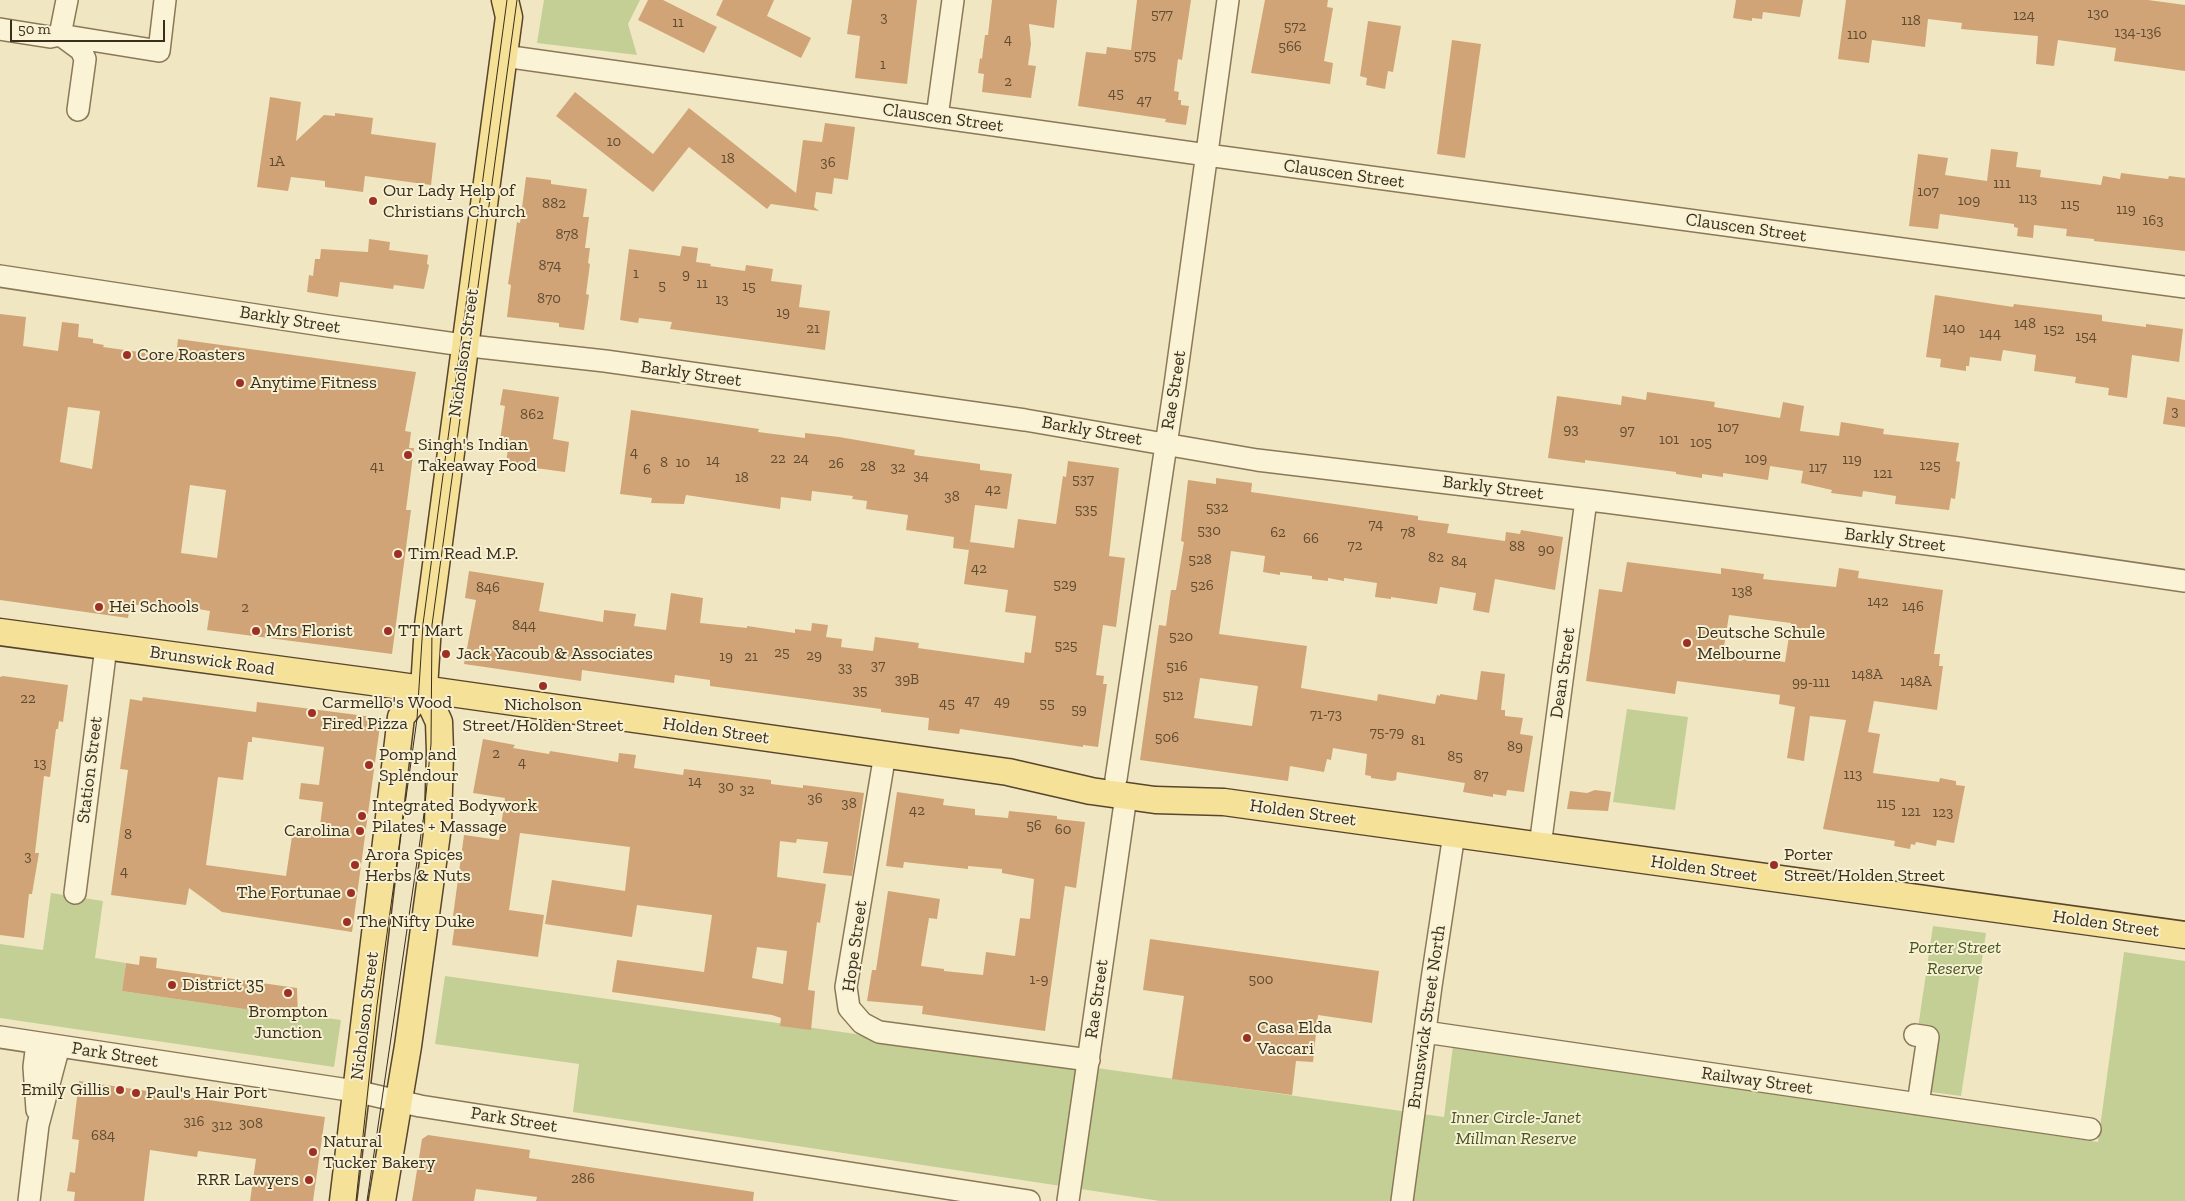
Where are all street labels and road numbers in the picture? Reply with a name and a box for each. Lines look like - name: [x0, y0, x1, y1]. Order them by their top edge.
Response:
- street label: Clauscen Street: [881, 99, 1005, 137]
- street label: Clauscen Street: [1282, 155, 1406, 193]
- street label: Clauscen Street: [1684, 209, 1808, 247]
- street label: Nicholson Street: [444, 287, 484, 419]
- street label: Barkly Street: [238, 301, 342, 339]
- street label: Rae Street: [1157, 349, 1191, 431]
- street label: Barkly Street: [639, 356, 743, 392]
- street label: Barkly Street: [1040, 412, 1144, 450]
- street label: Barkly Street: [1441, 471, 1545, 505]
- street label: Barkly Street: [1843, 523, 1947, 557]
- street label: Dean Street: [1546, 626, 1580, 720]
- street label: Brunswick Road: [148, 642, 276, 680]
- street label: Holden Street: [661, 713, 771, 749]
- street label: Station Street: [73, 715, 107, 825]
- street label: Holden Street: [1248, 795, 1358, 831]
- street label: Holden Street: [1649, 851, 1759, 887]
- street label: Hope Street: [838, 899, 872, 993]
- street label: Holden Street: [2051, 906, 2161, 942]
- street label: Brunswick Street North: [1403, 924, 1451, 1110]
- street label: Nicholson Street: [346, 950, 384, 1082]
- street label: Rae Street: [1081, 958, 1113, 1040]
- street label: Park Street: [70, 1038, 160, 1072]
- street label: Railway Street: [1700, 1062, 1814, 1100]
- street label: Park Street: [469, 1103, 559, 1137]

